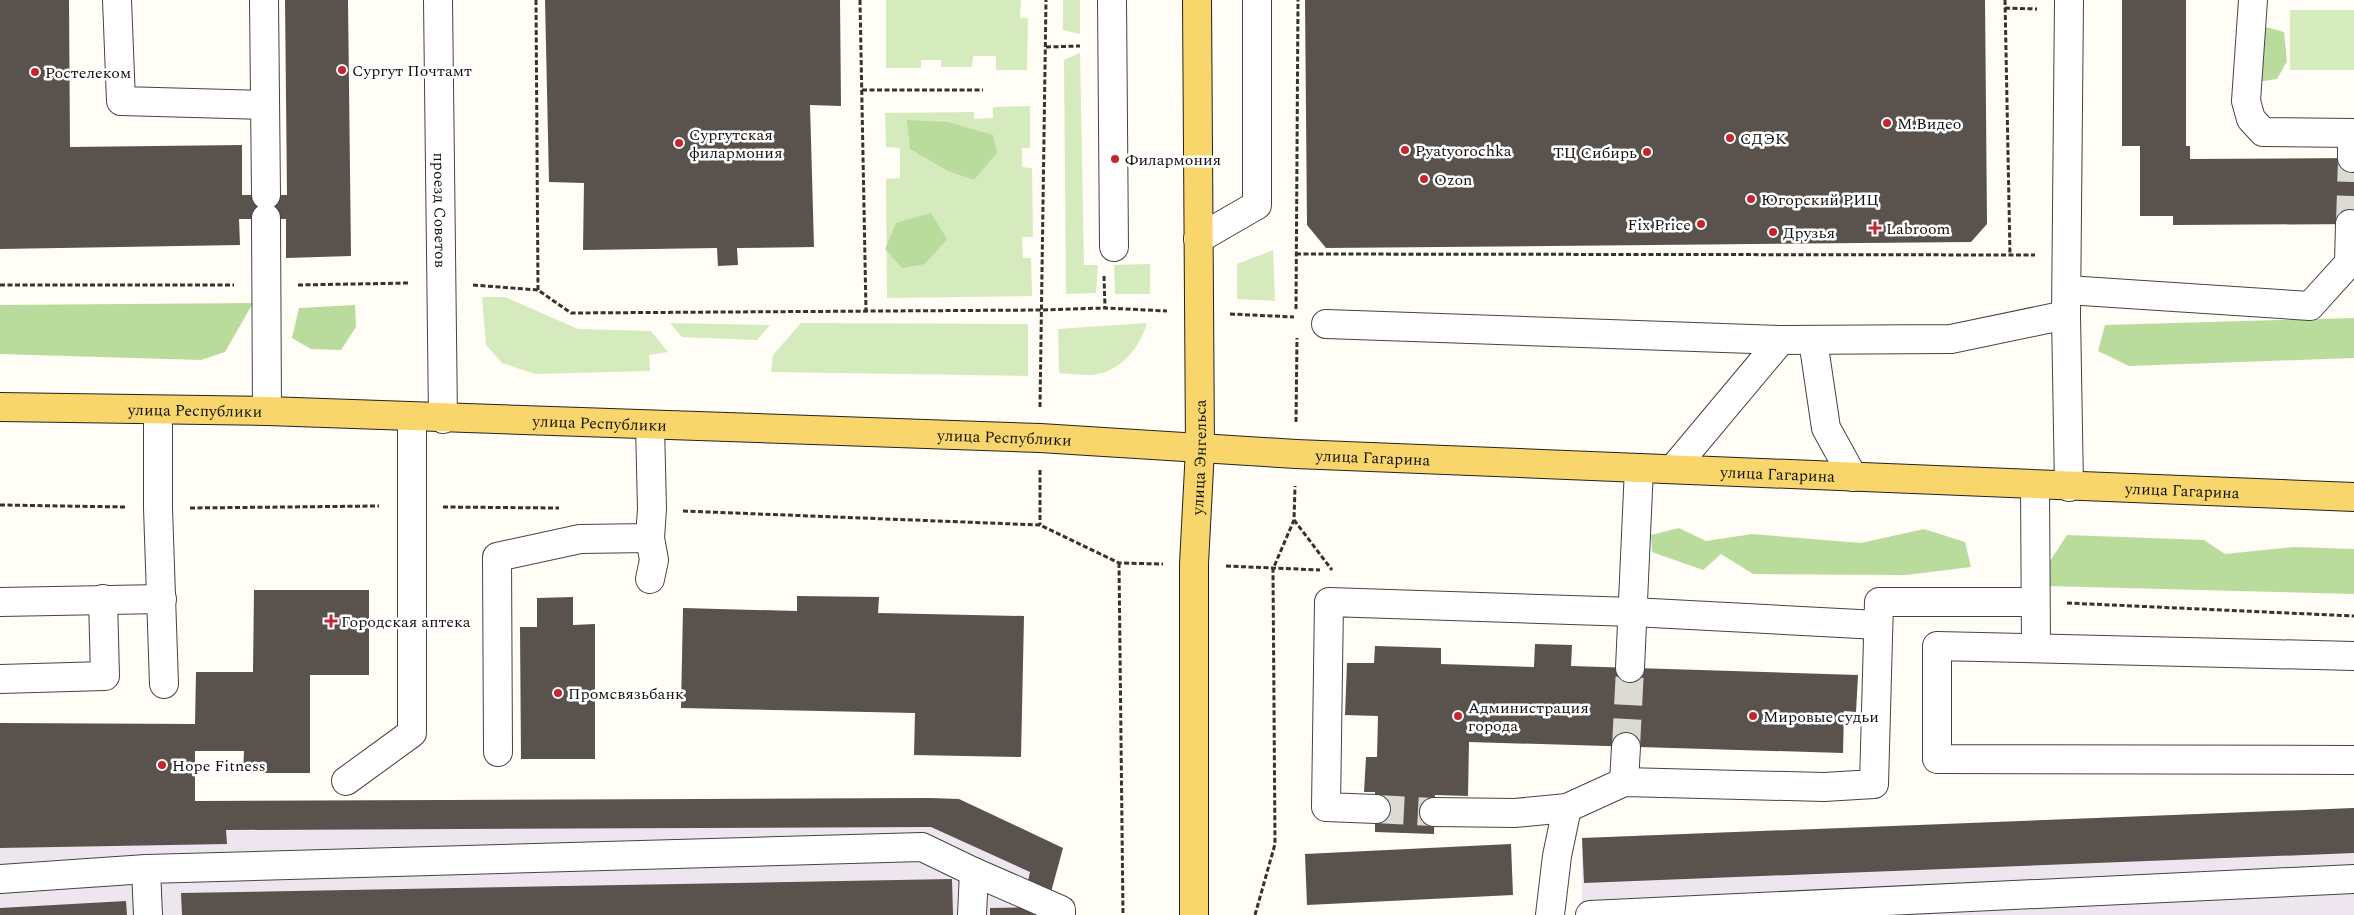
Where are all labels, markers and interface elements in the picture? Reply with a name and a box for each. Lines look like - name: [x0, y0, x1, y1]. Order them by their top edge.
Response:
- place label: Сургут Почтамт: [352, 59, 472, 83]
- place label: Ростелеком: [45, 61, 131, 85]
- marker: Сургут Почтамт: [336, 64, 348, 76]
- marker: Ростелеком: [29, 66, 41, 78]
- place label: М.Видео: [1897, 112, 1962, 136]
- marker: М.Видео: [1881, 117, 1893, 129]
- place label: Сургутская филармония: [689, 123, 783, 165]
- place label: СДЭК: [1740, 127, 1787, 151]
- marker: СДЭК: [1724, 132, 1736, 144]
- marker: Сургутская филармония: [673, 137, 685, 149]
- place label: Pyatyorochka: [1415, 139, 1512, 163]
- place label: ТЦ Сибирь: [1553, 141, 1637, 165]
- marker: Pyatyorochka: [1399, 144, 1411, 156]
- marker: ТЦ Сибирь: [1641, 146, 1653, 158]
- place label: Филармония: [1125, 148, 1221, 172]
- street label: проезд Советов: [427, 152, 452, 268]
- marker: Филармония: [1109, 153, 1121, 165]
- place label: Ozon: [1434, 168, 1472, 192]
- marker: Ozon: [1418, 173, 1430, 185]
- place label: Югорский РИЦ: [1761, 188, 1879, 212]
- marker: Югорский РИЦ: [1745, 193, 1757, 205]
- place label: Fix Price: [1628, 213, 1691, 237]
- place label: Labroom: [1886, 217, 1951, 241]
- marker: Fix Price: [1695, 218, 1707, 230]
- place label: Друзья: [1783, 221, 1835, 245]
- marker: Labroom: [1868, 221, 1882, 235]
- marker: Друзья: [1767, 226, 1779, 238]
- street label: улица Республики: [127, 398, 262, 424]
- street label: улица Энгельса: [1186, 399, 1213, 517]
- street label: улица Республики: [531, 409, 667, 438]
- street label: улица Республики: [936, 423, 1072, 453]
- street label: улица Гагарина: [1314, 444, 1431, 472]
- street label: улица Гагарина: [1719, 460, 1836, 489]
- street label: улица Гагарина: [2123, 477, 2240, 505]
- place label: Городская аптека: [341, 610, 471, 634]
- marker: Городская аптека: [325, 615, 337, 627]
- place label: Промсвязьбанк: [568, 682, 684, 706]
- marker: Промсвязьбанк: [552, 687, 564, 699]
- place label: Администрация города: [1468, 696, 1589, 738]
- place label: Мировые судьи: [1763, 705, 1879, 729]
- marker: Администрация города: [1452, 710, 1464, 722]
- marker: Мировые судьи: [1747, 710, 1759, 722]
- place label: Hope Fitness: [172, 754, 266, 778]
- marker: Hope Fitness: [156, 759, 168, 771]

